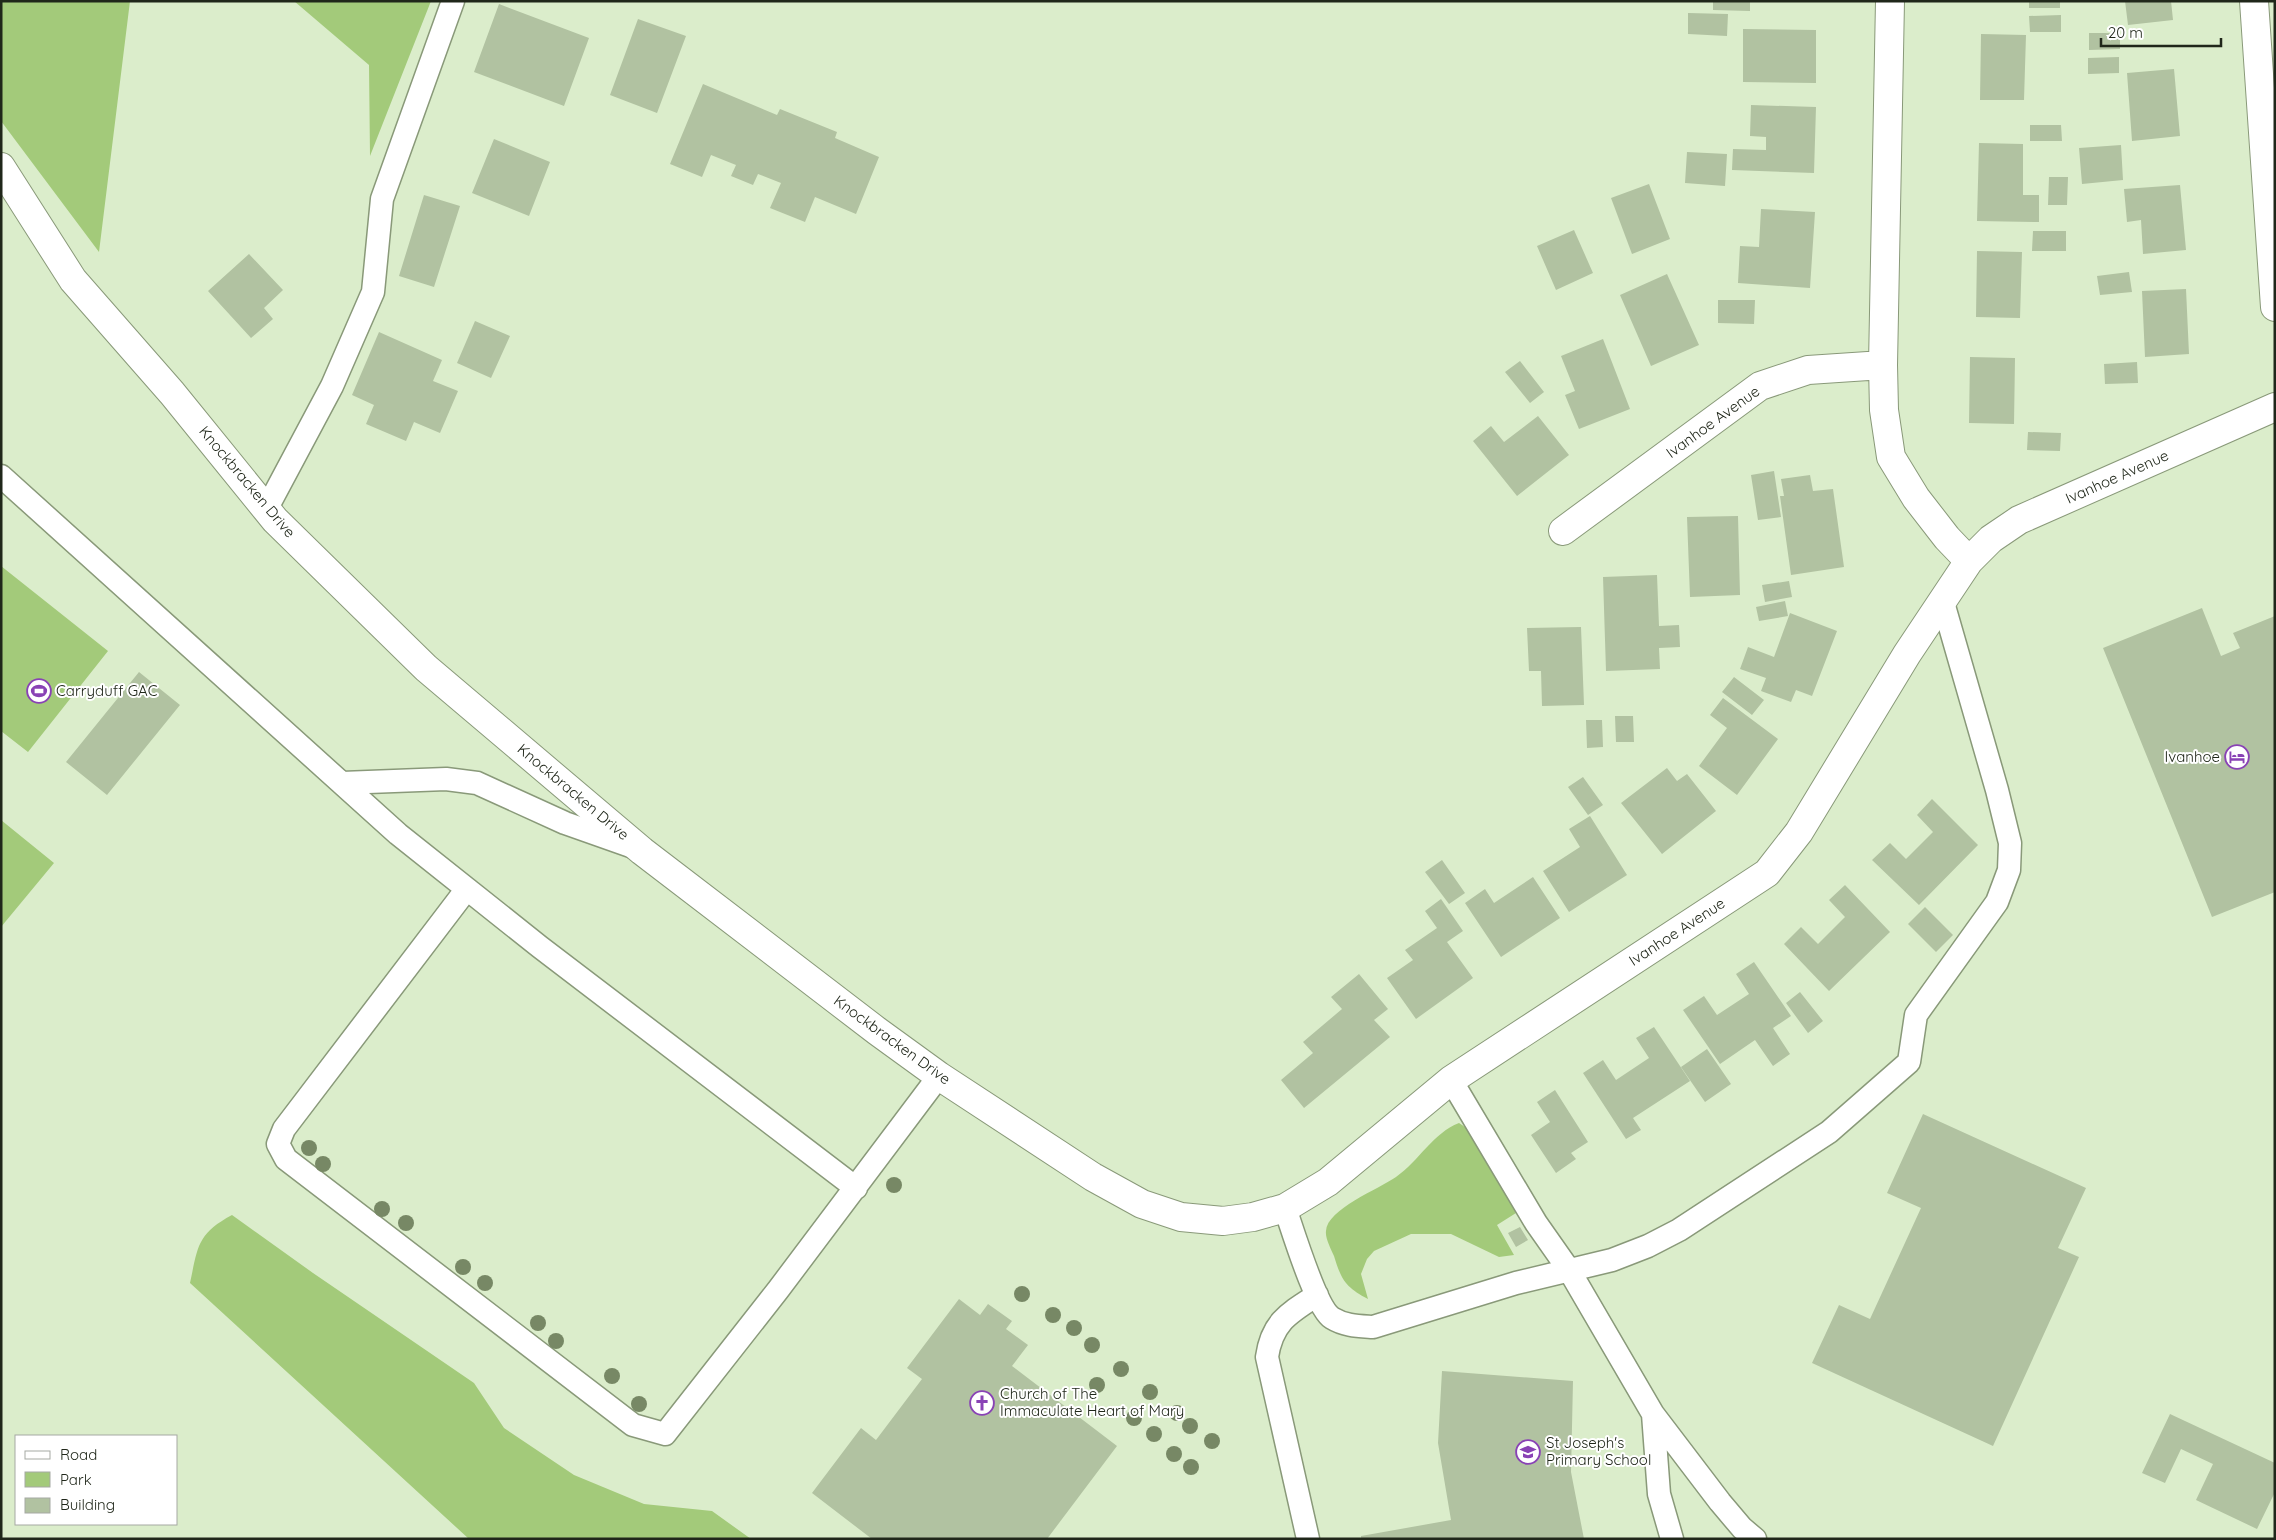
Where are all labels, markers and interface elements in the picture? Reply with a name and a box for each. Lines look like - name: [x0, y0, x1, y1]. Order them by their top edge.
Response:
- scale bar: [2101, 15, 2221, 47]
- text: 20 m: [2108, 23, 2143, 42]
- street label: Ivanhoe Avenue: [1662, 381, 1763, 462]
- street label: Knockbracken Drive: [195, 422, 300, 541]
- street label: Ivanhoe Avenue: [2062, 445, 2171, 508]
- sports icon: Carryduff GAC: [26, 678, 52, 704]
- place label: Carryduff GAC: [56, 681, 158, 700]
- street label: Knockbracken Drive: [514, 739, 633, 844]
- hotel icon: Ivanhoe: [2224, 744, 2250, 770]
- place label: Ivanhoe: [2165, 747, 2220, 766]
- street label: Ivanhoe Avenue: [1625, 893, 1728, 970]
- street label: Knockbracken Drive: [830, 991, 955, 1088]
- place label: Church of The Immaculate Heart of Mary: [1000, 1384, 1184, 1420]
- church icon: Church of The Immaculate Heart of Mary: [969, 1390, 995, 1416]
- place label: St Joseph's Primary School: [1546, 1433, 1651, 1469]
- legend: [15, 1435, 178, 1525]
- school or university icon: St Joseph's Primary School: [1515, 1439, 1541, 1465]
- text: Road: [60, 1445, 97, 1464]
- text: Park: [60, 1470, 92, 1489]
- text: Building: [60, 1495, 115, 1514]

